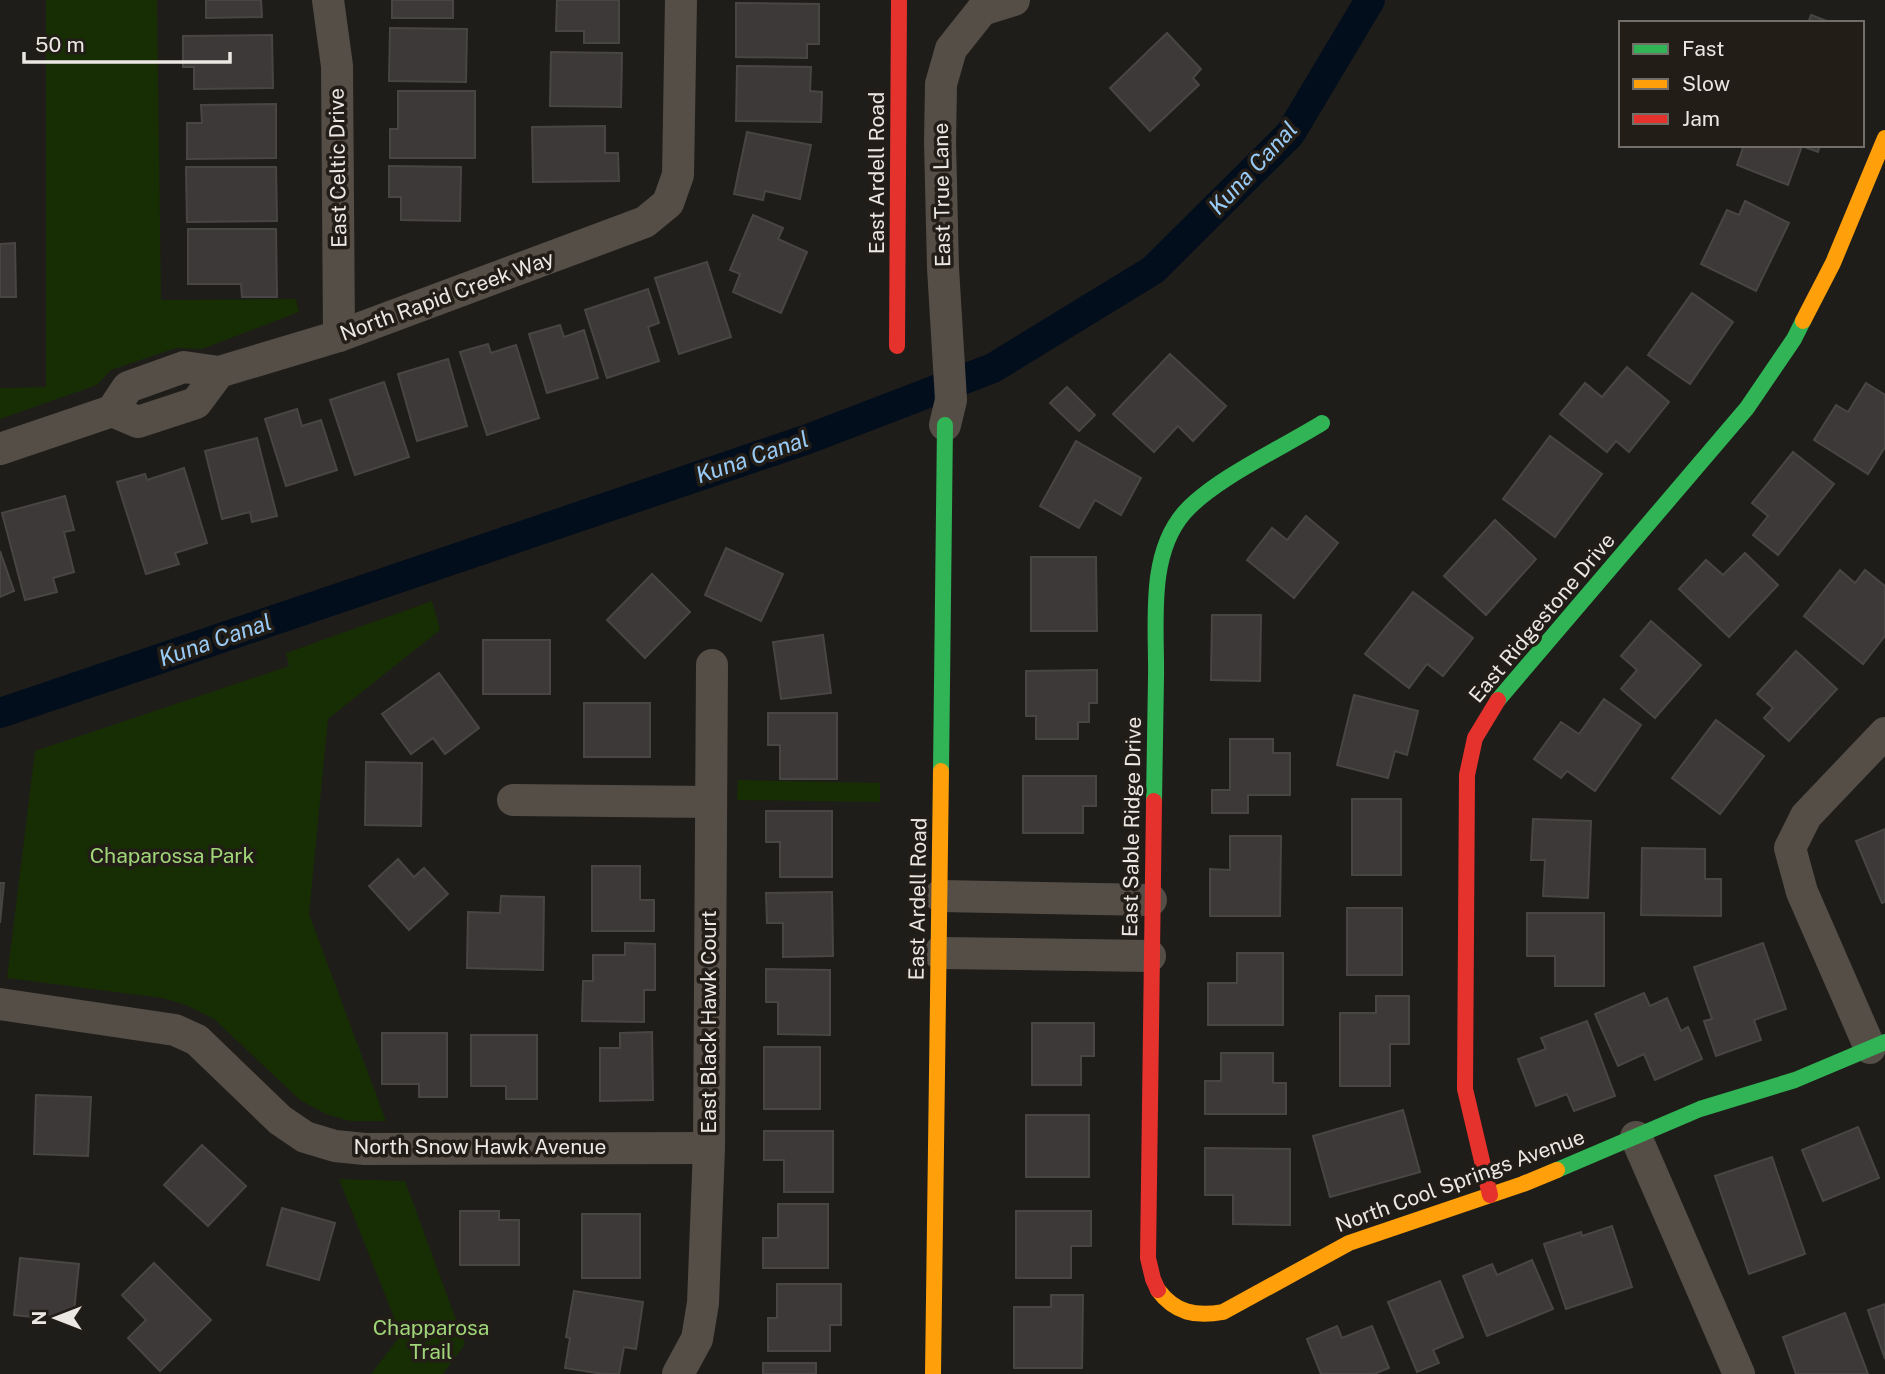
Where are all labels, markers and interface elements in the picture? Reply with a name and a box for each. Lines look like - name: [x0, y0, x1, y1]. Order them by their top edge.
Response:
- scale bar: [24, 21, 231, 65]
- legend: [1619, 21, 1864, 147]
- text: 50 m: [35, 32, 85, 57]
- text: Fast: [1682, 36, 1724, 61]
- text: Slow: [1682, 71, 1730, 96]
- street label: East Celtic Drive: [324, 88, 351, 248]
- street label: East Ardell Road: [864, 92, 889, 254]
- text: Jam: [1682, 106, 1720, 131]
- water label: Kuna Canal: [1203, 116, 1303, 220]
- street label: East True Lane: [928, 123, 955, 267]
- street label: North Rapid Creek Way: [336, 245, 557, 346]
- water label: Kuna Canal: [692, 425, 812, 488]
- street label: East Ridgestone Drive: [1463, 528, 1620, 708]
- water label: Kuna Canal: [155, 608, 275, 671]
- street label: East Sable Ridge Drive: [1117, 717, 1146, 937]
- street label: East Ardell Road: [904, 817, 931, 981]
- park label: Chaparossa Park: [90, 843, 255, 868]
- street label: East Black Hawk Court: [696, 910, 721, 1134]
- street label: North Cool Springs Avenue: [1332, 1124, 1588, 1237]
- street label: North Snow Hawk Avenue: [354, 1134, 606, 1159]
- north arrow: [21, 1283, 91, 1353]
- text: N: [28, 1311, 50, 1325]
- park label: Chapparosa Trail: [373, 1315, 489, 1364]

